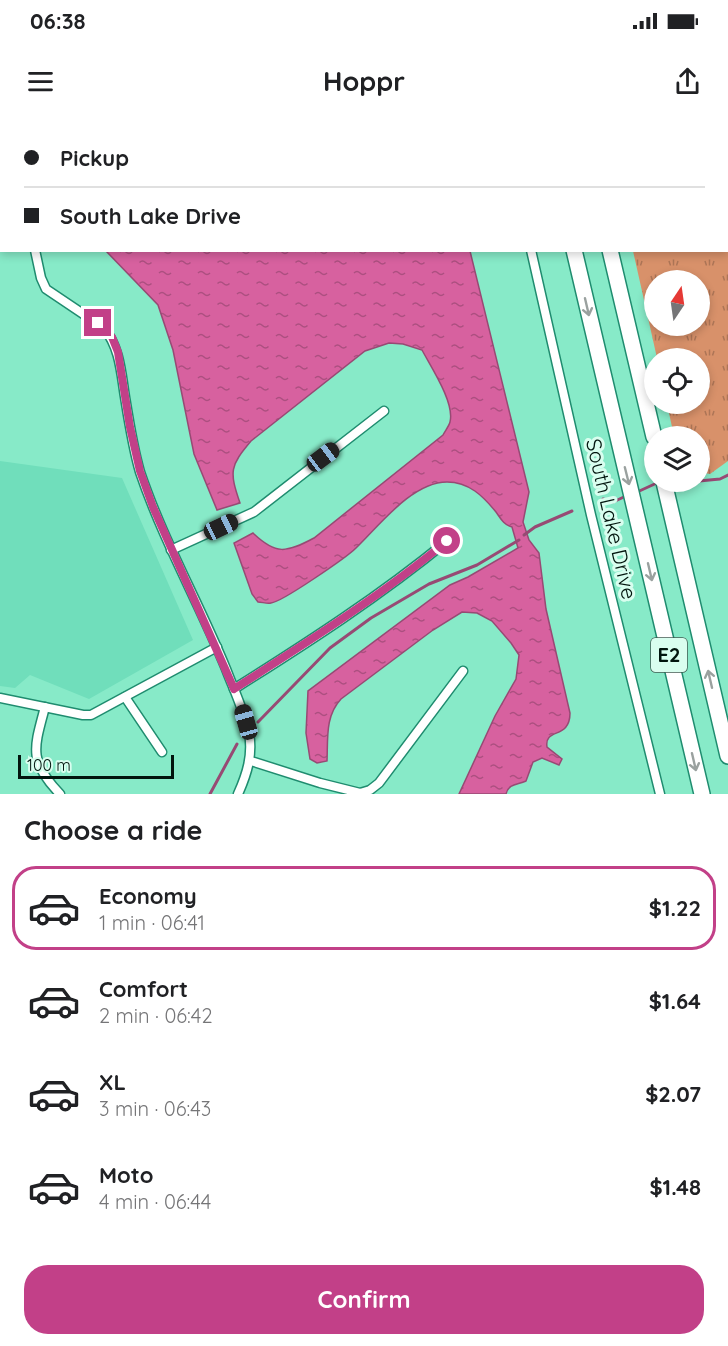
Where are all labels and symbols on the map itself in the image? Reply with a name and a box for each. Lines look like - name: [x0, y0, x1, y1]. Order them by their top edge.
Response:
- north arrow: [644, 270, 710, 336]
- one-way arrow: [582, 298, 594, 317]
- route end: [84, 309, 111, 336]
- street label: South Lake Drive: [581, 436, 643, 602]
- car: [303, 439, 343, 475]
- one-way arrow: [622, 466, 634, 485]
- car: [201, 511, 241, 543]
- route start: [433, 527, 460, 554]
- one-way arrow: [644, 563, 656, 582]
- road number: E2: [651, 638, 687, 672]
- one-way arrow: [703, 669, 715, 688]
- car: [232, 702, 260, 742]
- scale bar: [18, 752, 174, 780]
- one-way arrow: [689, 753, 701, 772]

